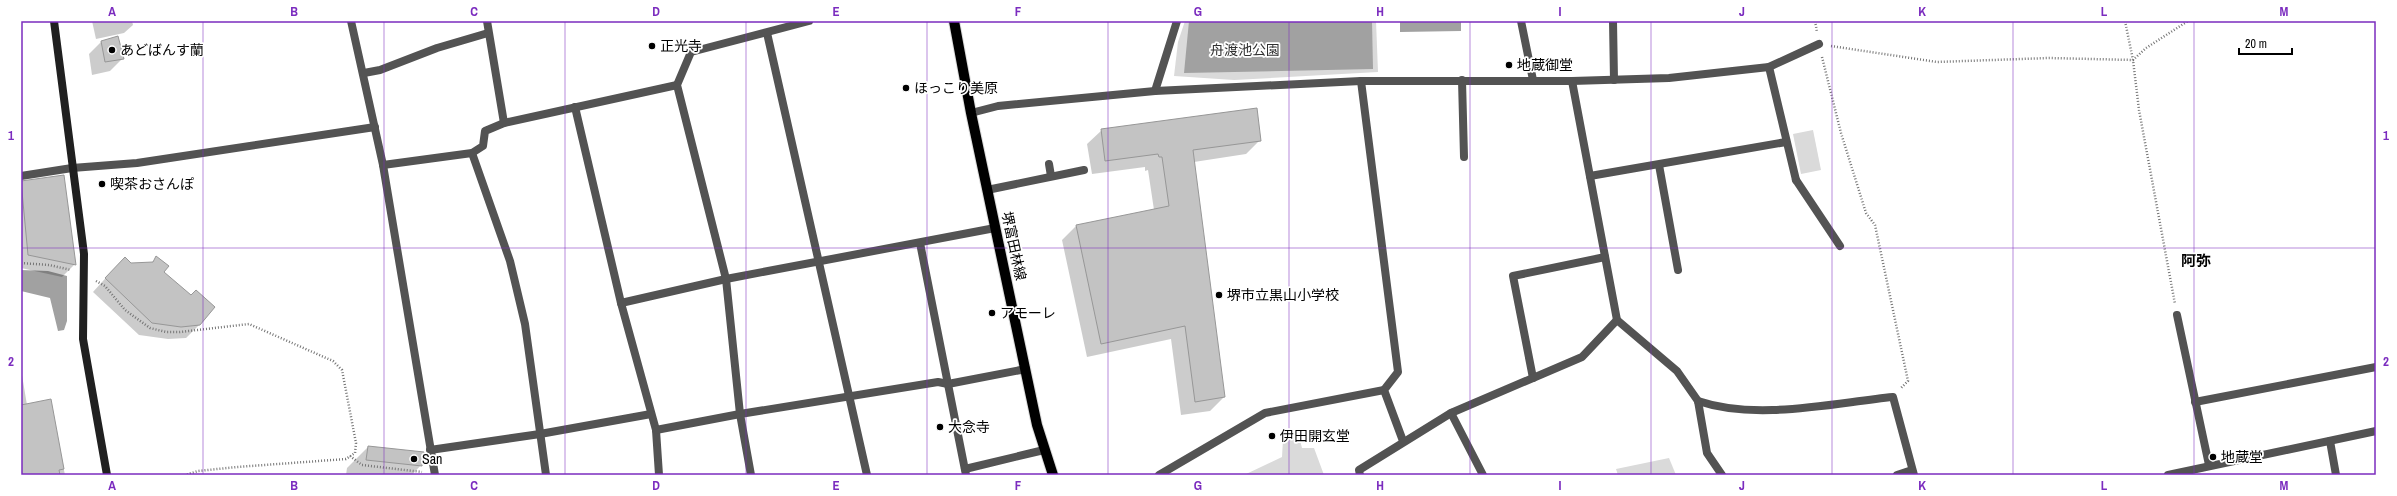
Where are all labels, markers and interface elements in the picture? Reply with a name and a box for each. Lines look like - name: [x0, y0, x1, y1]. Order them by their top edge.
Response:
- text: A: [108, 3, 116, 20]
- text: B: [290, 3, 298, 20]
- text: C: [470, 3, 478, 20]
- text: D: [652, 3, 660, 20]
- text: E: [832, 3, 840, 20]
- text: F: [1015, 3, 1022, 20]
- text: G: [1194, 3, 1202, 20]
- text: H: [1376, 3, 1384, 20]
- text: I: [1559, 3, 1562, 20]
- text: J: [1739, 3, 1745, 20]
- text: K: [1918, 3, 1926, 20]
- text: L: [2101, 3, 2108, 20]
- text: M: [2280, 3, 2289, 20]
- scale bar: [2239, 30, 2292, 56]
- text: 20 m: [2245, 36, 2267, 52]
- place label: 正光寺: [660, 37, 702, 55]
- place label: あどばんす蘭: [120, 41, 204, 59]
- marker: 正光寺: [647, 41, 657, 51]
- park label: 舟渡池公園: [1210, 41, 1280, 59]
- marker: あどばんす蘭: [107, 45, 117, 55]
- place label: 地蔵御堂: [1517, 56, 1573, 74]
- marker: 地蔵御堂: [1504, 60, 1514, 70]
- place label: ほっこり美原: [914, 79, 998, 97]
- marker: ほっこり美原: [901, 83, 911, 93]
- text: 1: [8, 127, 14, 144]
- text: 1: [2383, 127, 2389, 144]
- place label: 喫茶おさんぽ: [110, 175, 194, 193]
- marker: 喫茶おさんぽ: [97, 179, 107, 189]
- street label: 堺富田林線: [998, 210, 1030, 282]
- district label: 阿弥: [2181, 250, 2211, 271]
- place label: 堺市立黒山小学校: [1227, 286, 1339, 304]
- marker: 堺市立黒山小学校: [1214, 290, 1224, 300]
- place label: アモーレ: [1000, 304, 1056, 322]
- marker: アモーレ: [987, 308, 997, 318]
- text: 2: [8, 353, 14, 370]
- text: 2: [2383, 353, 2389, 370]
- place label: 大念寺: [948, 418, 990, 436]
- marker: 大念寺: [935, 422, 945, 432]
- place label: 伊田開玄堂: [1280, 427, 1350, 445]
- marker: 伊田開玄堂: [1267, 431, 1277, 441]
- place label: 地蔵堂: [2221, 448, 2263, 466]
- place label: San: [422, 450, 442, 468]
- marker: 地蔵堂: [2208, 452, 2218, 462]
- marker: San: [409, 454, 419, 464]
- text: A: [108, 477, 116, 494]
- text: B: [290, 477, 298, 494]
- text: C: [470, 477, 478, 494]
- text: D: [652, 477, 660, 494]
- text: E: [832, 477, 840, 494]
- text: F: [1015, 477, 1022, 494]
- text: G: [1194, 477, 1202, 494]
- text: H: [1376, 477, 1384, 494]
- text: I: [1559, 477, 1562, 494]
- text: J: [1739, 477, 1745, 494]
- text: K: [1918, 477, 1926, 494]
- text: L: [2101, 477, 2108, 494]
- text: M: [2280, 477, 2289, 494]

